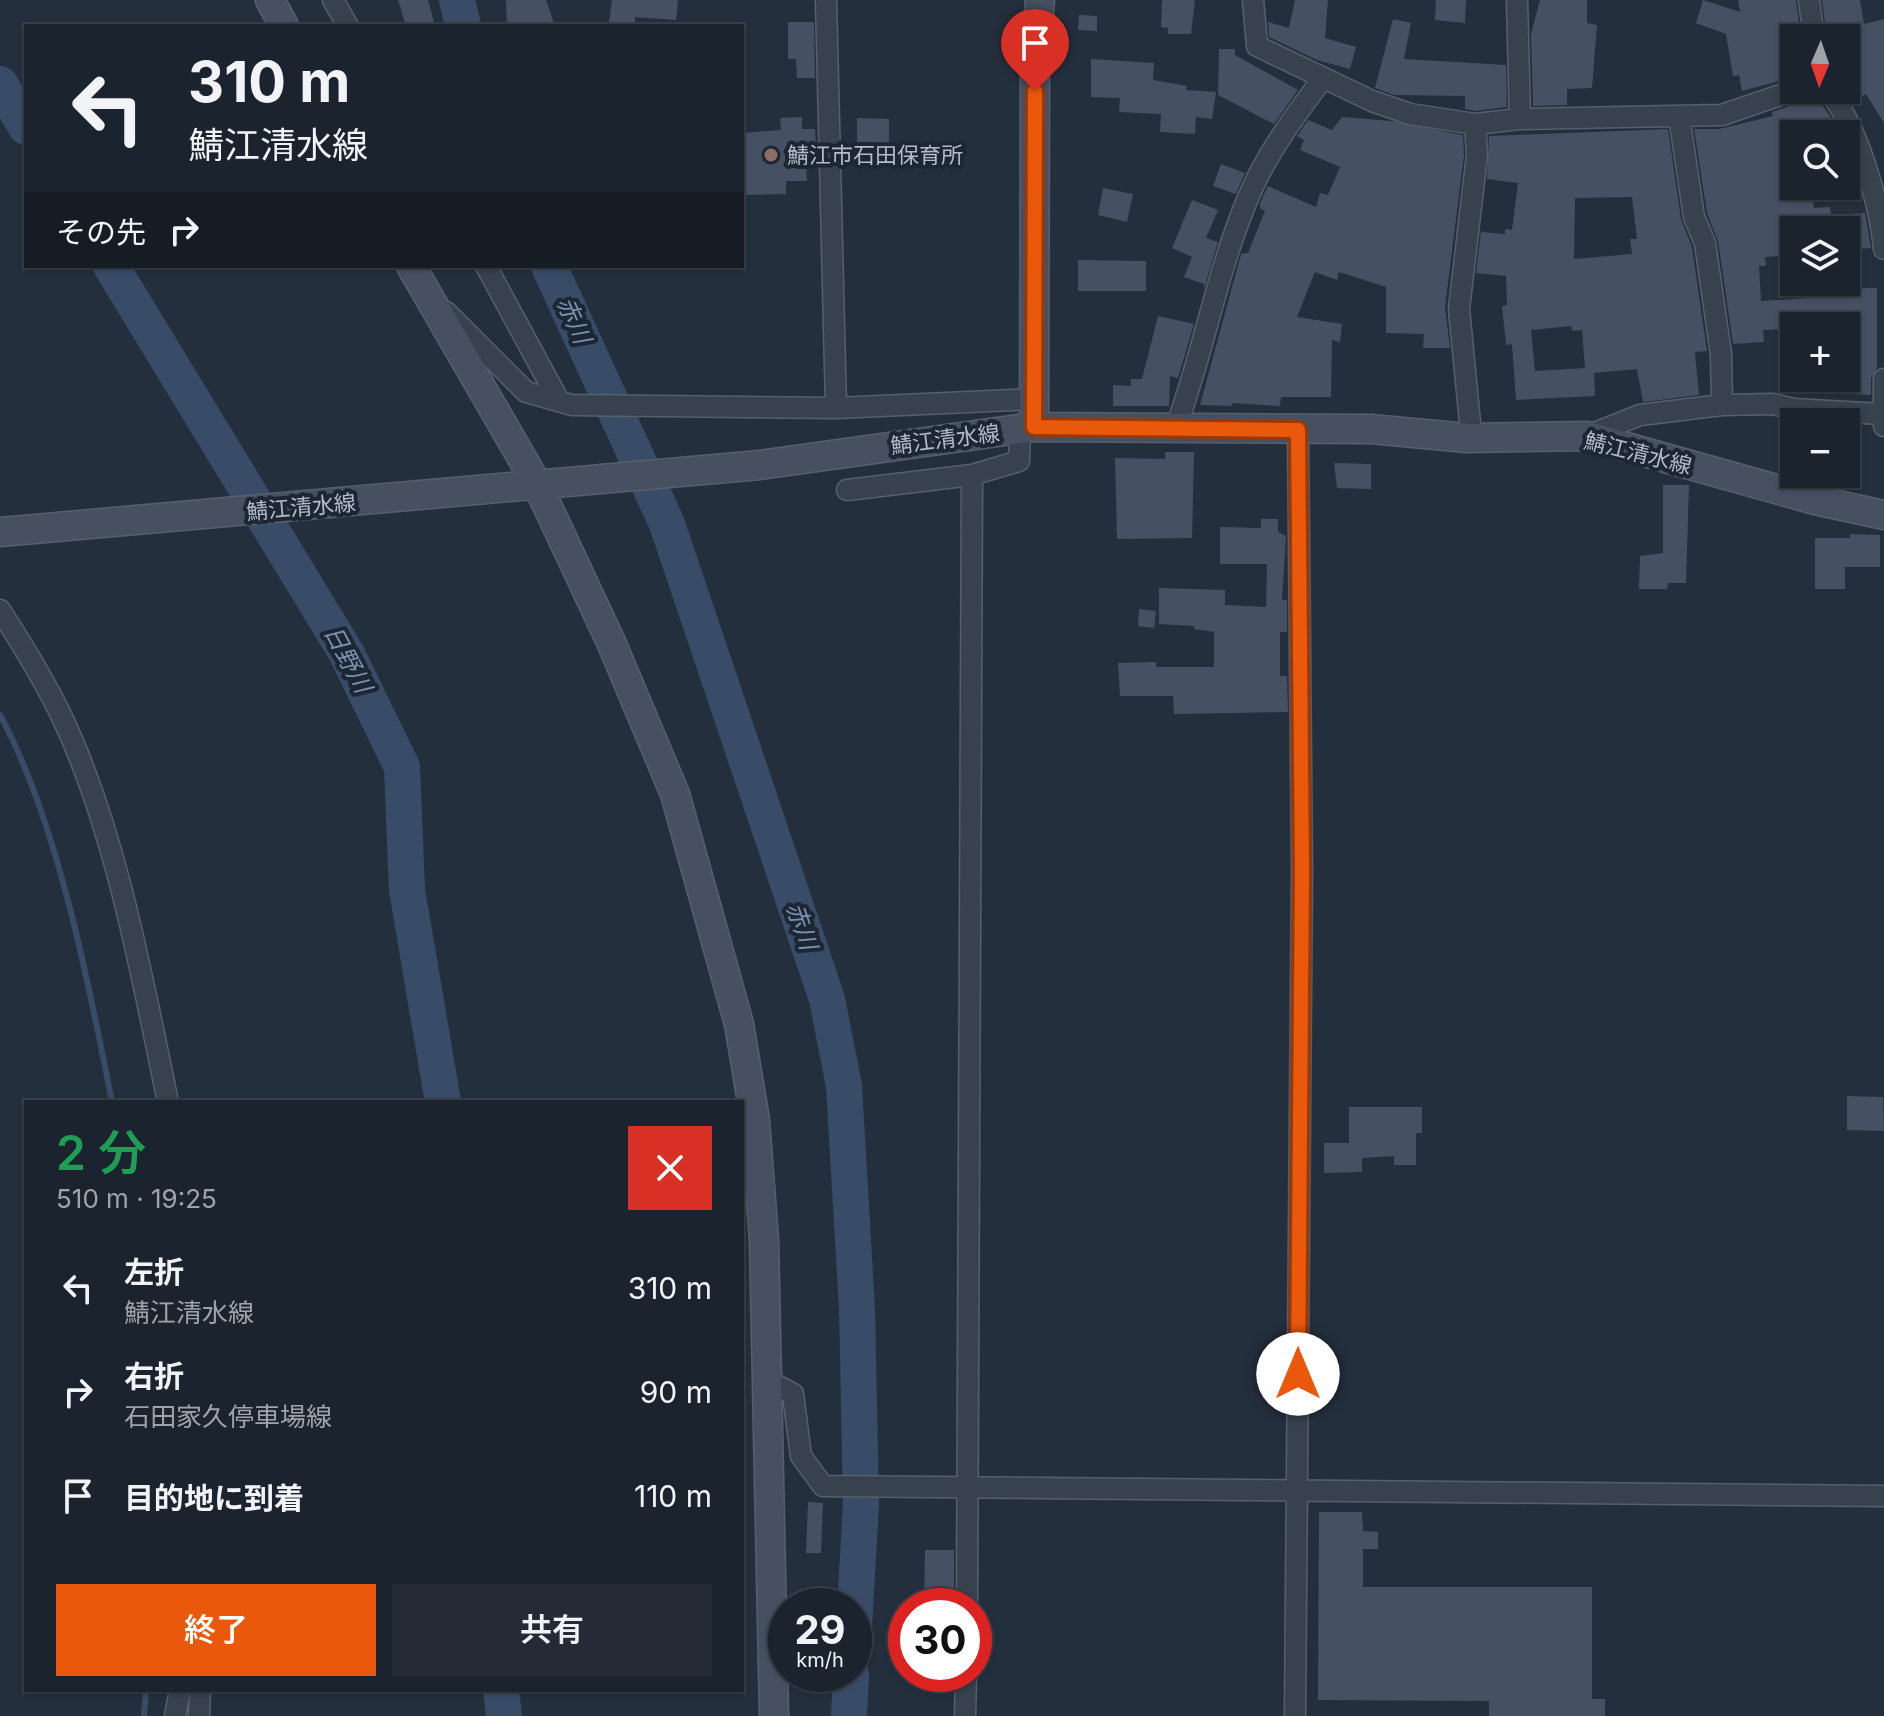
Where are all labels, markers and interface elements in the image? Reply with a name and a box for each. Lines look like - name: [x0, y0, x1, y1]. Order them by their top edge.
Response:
- pin: [1001, 9, 1069, 91]
- icon: arrive: [1013, 21, 1057, 65]
- north arrow: [1780, 24, 1860, 104]
- map controls: [1780, 24, 1860, 488]
- text: 310 m: [188, 48, 350, 116]
- icon: left: [56, 56, 160, 160]
- button: search: [1780, 120, 1860, 200]
- text: 鯖江清水線: [188, 123, 368, 167]
- place label: 鯖江市石田保育所: [787, 142, 963, 168]
- marker: 鯖江市石田保育所: [762, 146, 780, 164]
- icon: right: [162, 208, 206, 252]
- text: その先: [56, 214, 146, 250]
- button: layers: [1780, 216, 1860, 296]
- water label: 赤川: [551, 292, 598, 351]
- button: +: [1780, 312, 1860, 392]
- button: −: [1780, 408, 1860, 488]
- street label: 鯖江清水線: [889, 419, 1001, 459]
- street label: 鯖江清水線: [1581, 427, 1695, 479]
- street label: 鯖江清水線: [245, 489, 357, 525]
- water label: 日野川: [318, 620, 379, 700]
- water label: 赤川: [780, 899, 825, 956]
- text: 2 分: [56, 1123, 146, 1182]
- button: close: [628, 1126, 712, 1210]
- text: 510 m · 19:25: [56, 1183, 217, 1214]
- text: 左折: [124, 1254, 184, 1290]
- icon: left: [56, 1266, 100, 1310]
- text: 310 m: [628, 1270, 712, 1306]
- text: 鯖江清水線: [124, 1297, 254, 1328]
- position arrow: [1256, 1332, 1340, 1416]
- text: 右折: [124, 1358, 184, 1394]
- icon: right: [56, 1370, 100, 1414]
- text: 90 m: [640, 1374, 712, 1410]
- text: 石田家久停車場線: [124, 1401, 332, 1432]
- icon: arrive: [56, 1474, 100, 1518]
- text: 110 m: [634, 1478, 712, 1514]
- text: 目的地に到着: [124, 1480, 304, 1516]
- button: 終了: [56, 1584, 376, 1676]
- button: 共有: [392, 1584, 712, 1676]
- speed limit sign: 30: [888, 1588, 992, 1692]
- text: 29: [794, 1605, 846, 1654]
- text: km/h: [796, 1648, 844, 1672]

